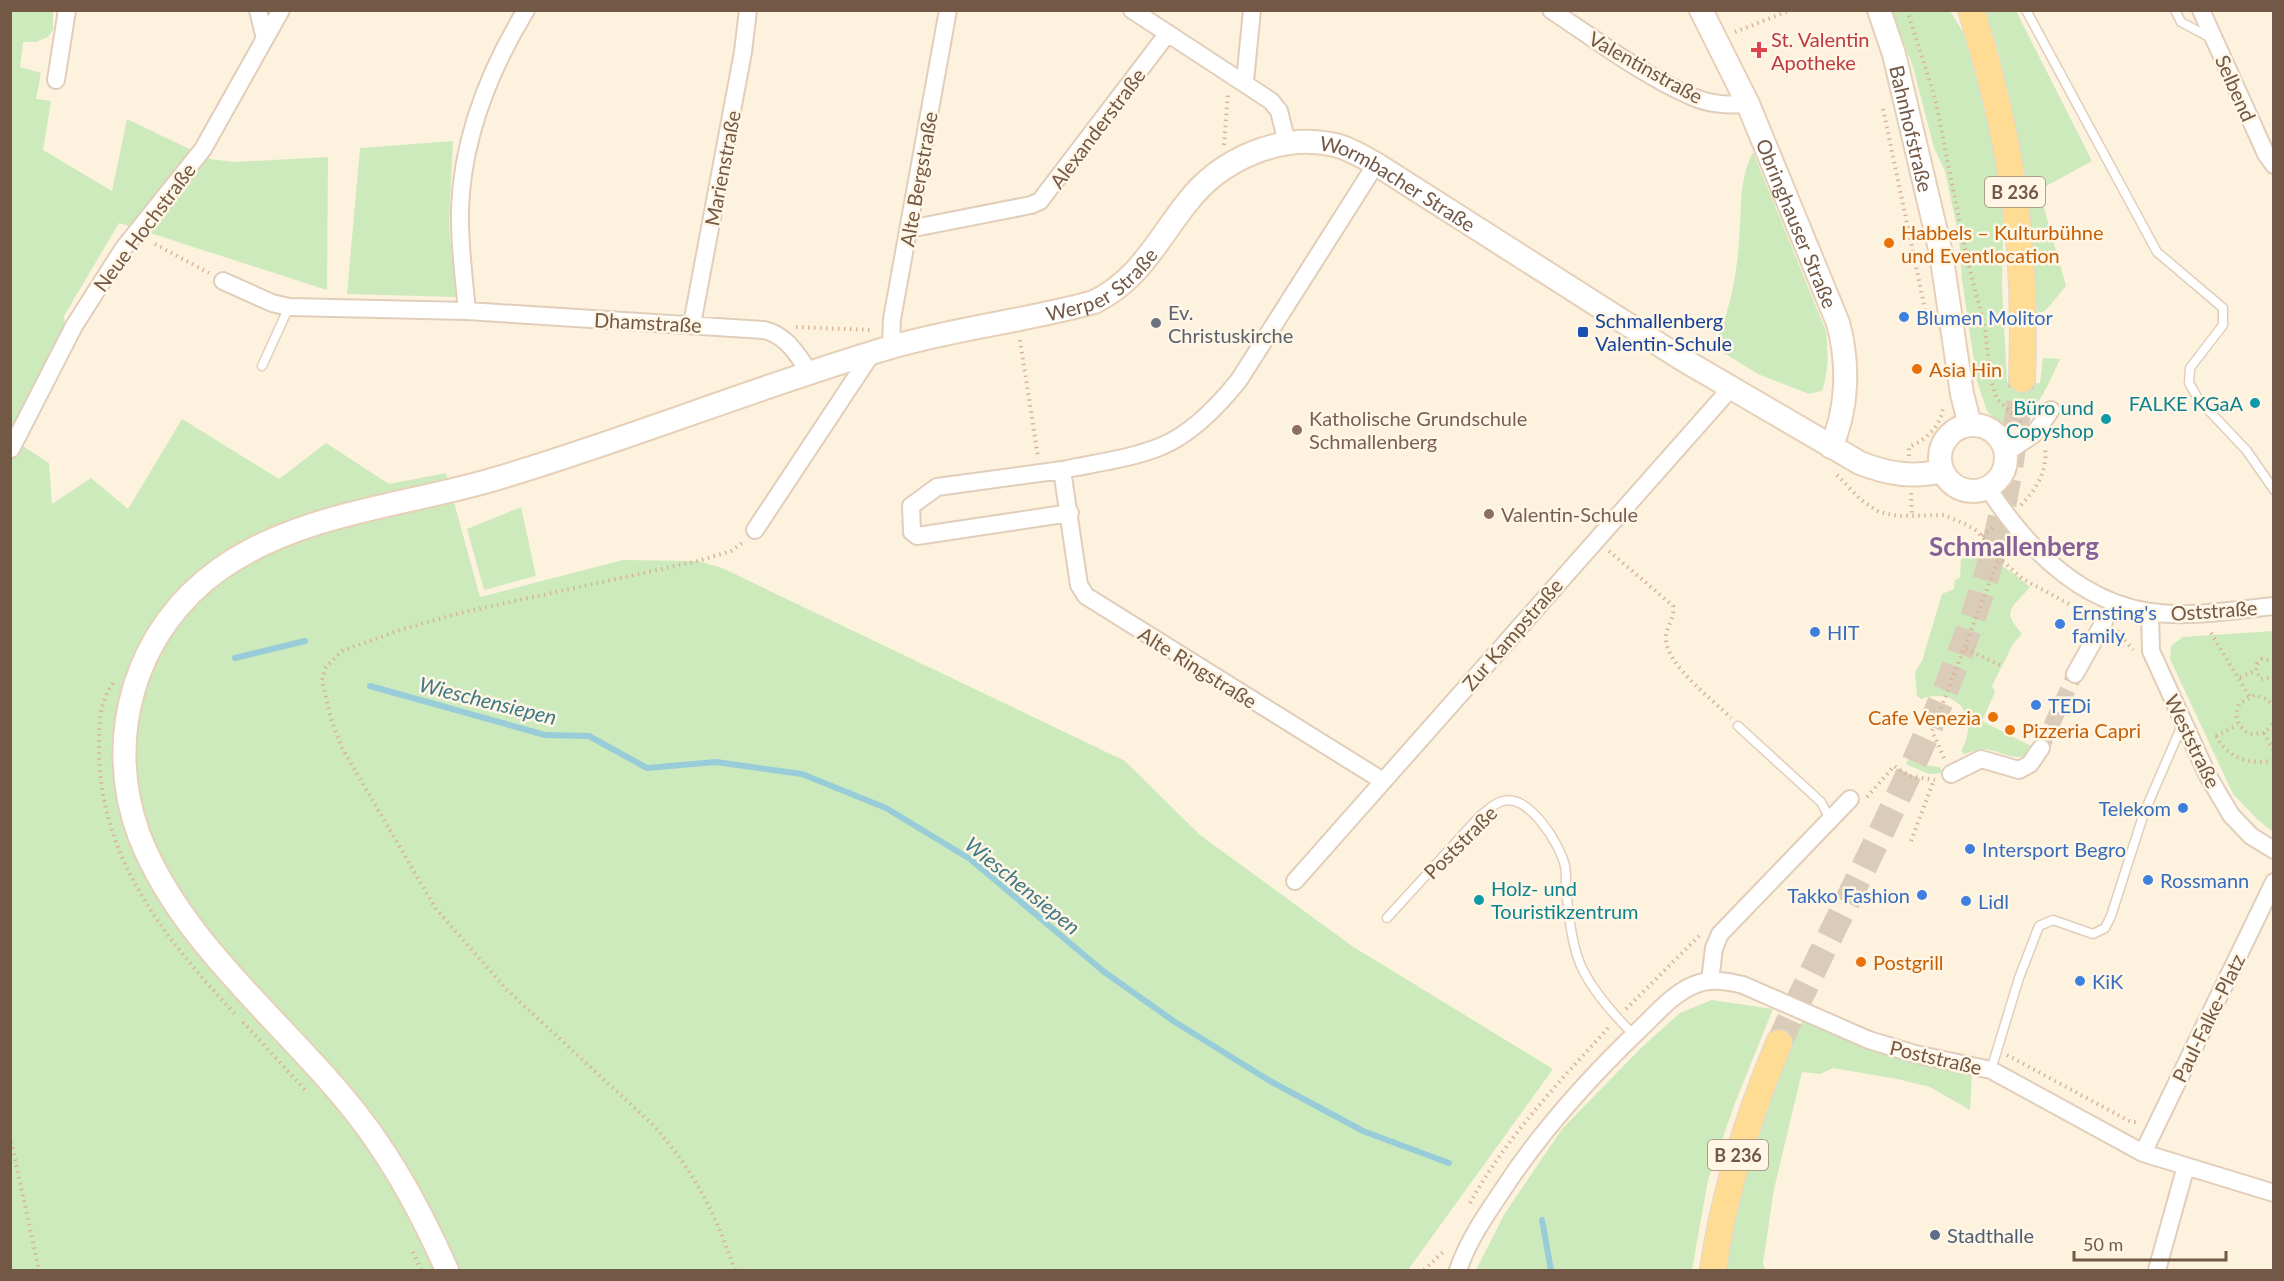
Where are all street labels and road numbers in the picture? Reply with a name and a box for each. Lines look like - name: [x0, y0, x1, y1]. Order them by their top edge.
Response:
- street label: Valentinstraße: [1585, 26, 1707, 108]
- street label: Selbend: [2211, 51, 2261, 125]
- street label: Alexanderstraße: [1044, 63, 1150, 193]
- street label: Bahnhofstraße: [1885, 63, 1938, 194]
- street label: Marienstraße: [699, 108, 745, 228]
- street label: Alte Bergstraße: [894, 110, 942, 248]
- street label: Wormbacher Straße: [1318, 130, 1480, 236]
- street label: Obringhauser Straße: [1751, 135, 1843, 312]
- street label: Neue Hochstraße: [88, 158, 200, 296]
- road number: B 236: [1985, 177, 2045, 207]
- street label: Werper Straße: [1044, 243, 1162, 325]
- street label: Dhamstraße: [594, 307, 702, 337]
- street label: Zur Kampstraße: [1457, 573, 1567, 695]
- street label: Oststraße: [2170, 595, 2258, 625]
- street label: Alte Ringstraße: [1134, 621, 1262, 713]
- street label: Weststraße: [2160, 690, 2226, 792]
- street label: Poststraße: [1418, 800, 1502, 884]
- street label: Paul-Falke-Platz: [2167, 950, 2249, 1086]
- street label: Poststraße: [1888, 1035, 1984, 1079]
- road number: B 236: [1708, 1140, 1768, 1170]

